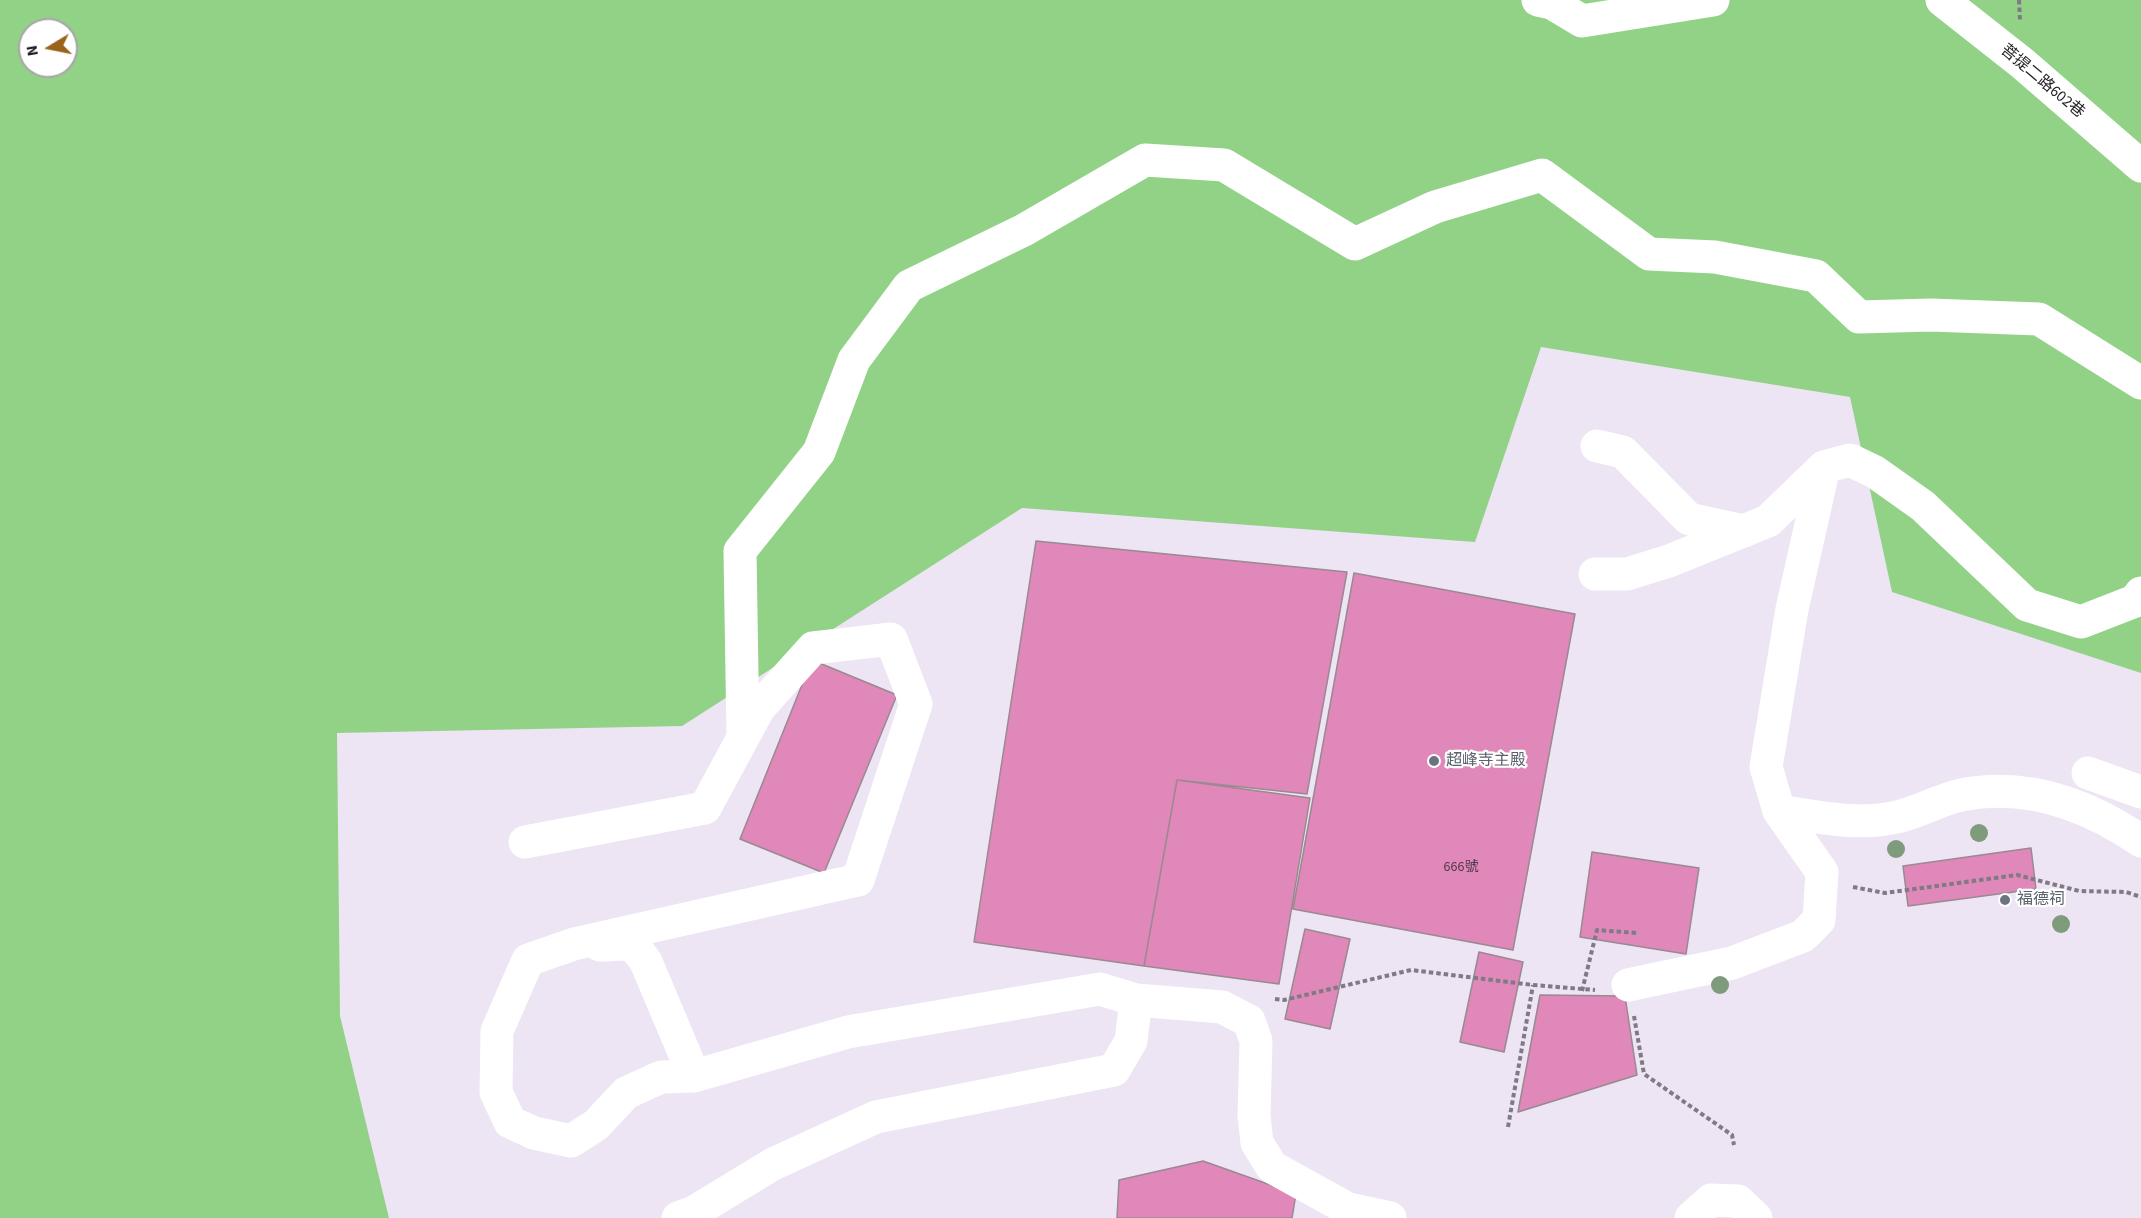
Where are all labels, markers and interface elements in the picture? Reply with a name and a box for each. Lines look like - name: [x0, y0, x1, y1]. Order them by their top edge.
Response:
- north arrow: [18, 18, 78, 78]
- street label: 菩提二路602巷: [1996, 41, 2088, 123]
- text: N: [20, 44, 44, 58]
- place label: 超峰寺主殿: [1446, 751, 1526, 771]
- marker: 超峰寺主殿: [1427, 754, 1441, 768]
- house number: 666號: [1444, 860, 1478, 876]
- place label: 福德祠: [2017, 890, 2065, 910]
- marker: 福德祠: [1998, 893, 2012, 907]

